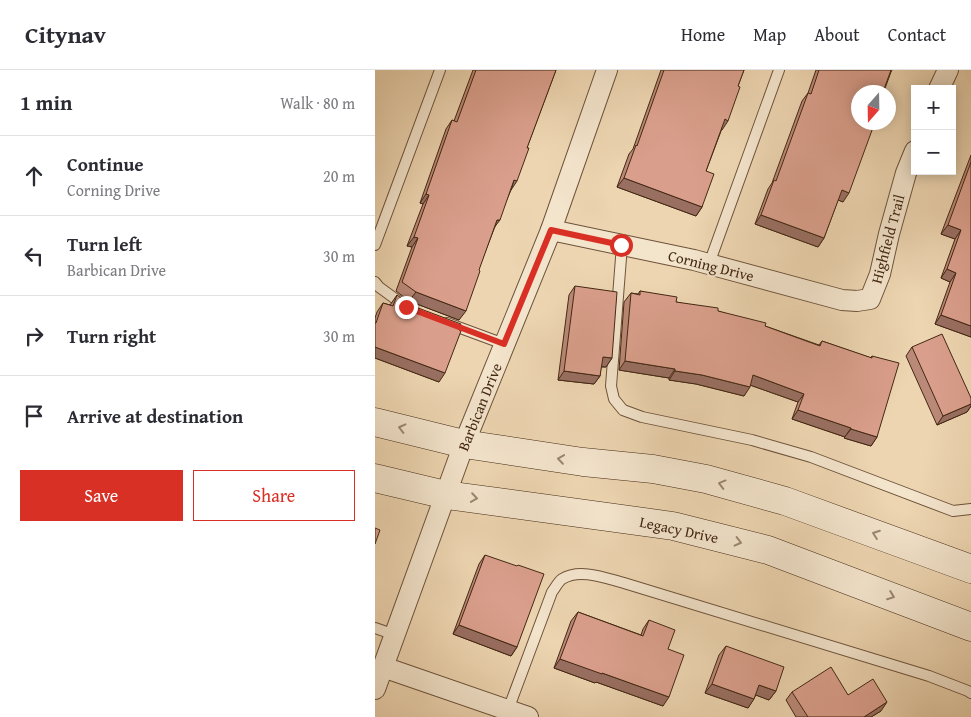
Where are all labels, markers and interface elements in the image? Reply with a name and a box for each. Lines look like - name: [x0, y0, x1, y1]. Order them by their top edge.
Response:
- text: Citynav: [25, 17, 106, 52]
- text: Home: [681, 21, 725, 48]
- text: Map: [753, 21, 786, 48]
- text: About: [814, 21, 860, 48]
- text: Contact: [888, 21, 946, 48]
- north arrow: [851, 85, 896, 130]
- map controls: [911, 85, 956, 175]
- button: +: [911, 85, 956, 130]
- text: 1 min: [20, 87, 72, 118]
- text: Walk · 80 m: [280, 91, 355, 115]
- button: −: [911, 130, 956, 175]
- text: Continue: [67, 150, 144, 178]
- icon: ahead: [20, 162, 48, 190]
- text: 20 m: [323, 164, 355, 188]
- text: Corning Drive: [67, 178, 160, 202]
- street label: Highfield Trail: [866, 192, 910, 286]
- text: Turn left: [67, 230, 142, 258]
- route start: [610, 234, 633, 257]
- icon: left: [20, 242, 48, 270]
- text: 30 m: [323, 244, 355, 268]
- street label: Corning Drive: [666, 245, 756, 286]
- text: Barbican Drive: [67, 258, 166, 282]
- route end: [395, 296, 418, 319]
- icon: right: [20, 322, 48, 350]
- text: Turn right: [67, 322, 156, 350]
- text: 30 m: [323, 324, 355, 348]
- street label: Barbican Drive: [452, 360, 507, 454]
- icon: arrive: [20, 402, 48, 430]
- text: Arrive at destination: [67, 402, 243, 430]
- one-way arrow: [398, 424, 406, 434]
- one-way arrow: [557, 454, 566, 464]
- button: Save: [20, 470, 183, 521]
- button: Share: [193, 470, 355, 521]
- one-way arrow: [718, 479, 726, 489]
- one-way arrow: [470, 493, 478, 503]
- street label: Legacy Drive: [638, 511, 720, 548]
- one-way arrow: [872, 530, 881, 540]
- one-way arrow: [733, 537, 741, 547]
- one-way arrow: [886, 590, 894, 600]

